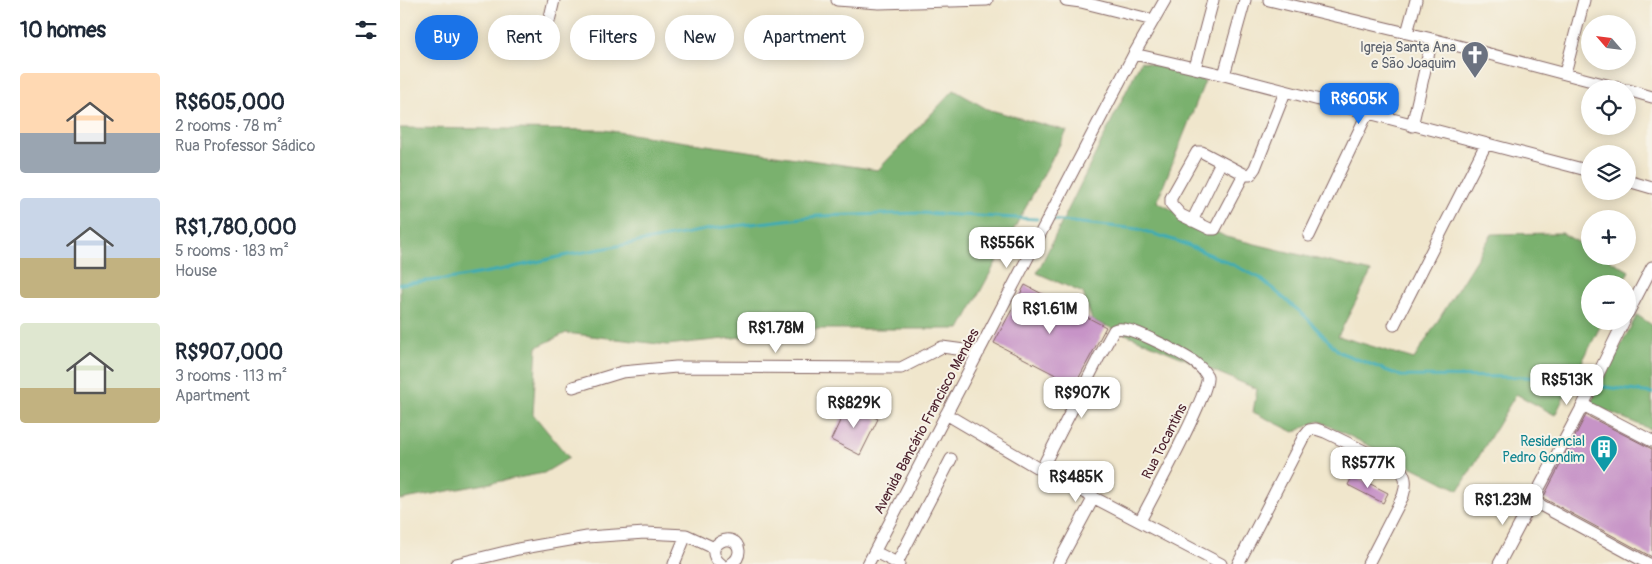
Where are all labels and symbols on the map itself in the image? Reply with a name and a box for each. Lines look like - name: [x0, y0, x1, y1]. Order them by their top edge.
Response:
- north arrow: [1581, 15, 1636, 70]
- place label: Igreja Santa Ana e São Joaquim: [1360, 39, 1456, 72]
- church icon: Igreja Santa Ana e São Joaquim: [1460, 40, 1490, 79]
- pin: R$605K: [1318, 82, 1400, 125]
- pin: R$556K: [966, 226, 1048, 269]
- pin: R$1.61M: [1004, 292, 1096, 335]
- pin: R$1.78M: [730, 312, 822, 354]
- street label: Avenida Bancário Francisco Mendes: [870, 325, 983, 517]
- pin: R$513K: [1526, 364, 1608, 406]
- pin: R$907K: [1041, 376, 1123, 419]
- pin: R$829K: [813, 386, 895, 429]
- street label: Rua Tocantins: [1138, 400, 1191, 482]
- place label: Residencial Pedro Gondim: [1502, 433, 1585, 466]
- building icon: Residencial Pedro Gondim: [1589, 434, 1619, 473]
- pin: R$577K: [1327, 446, 1409, 489]
- pin: R$485K: [1035, 460, 1117, 503]
- pin: R$1.23M: [1457, 484, 1549, 526]

